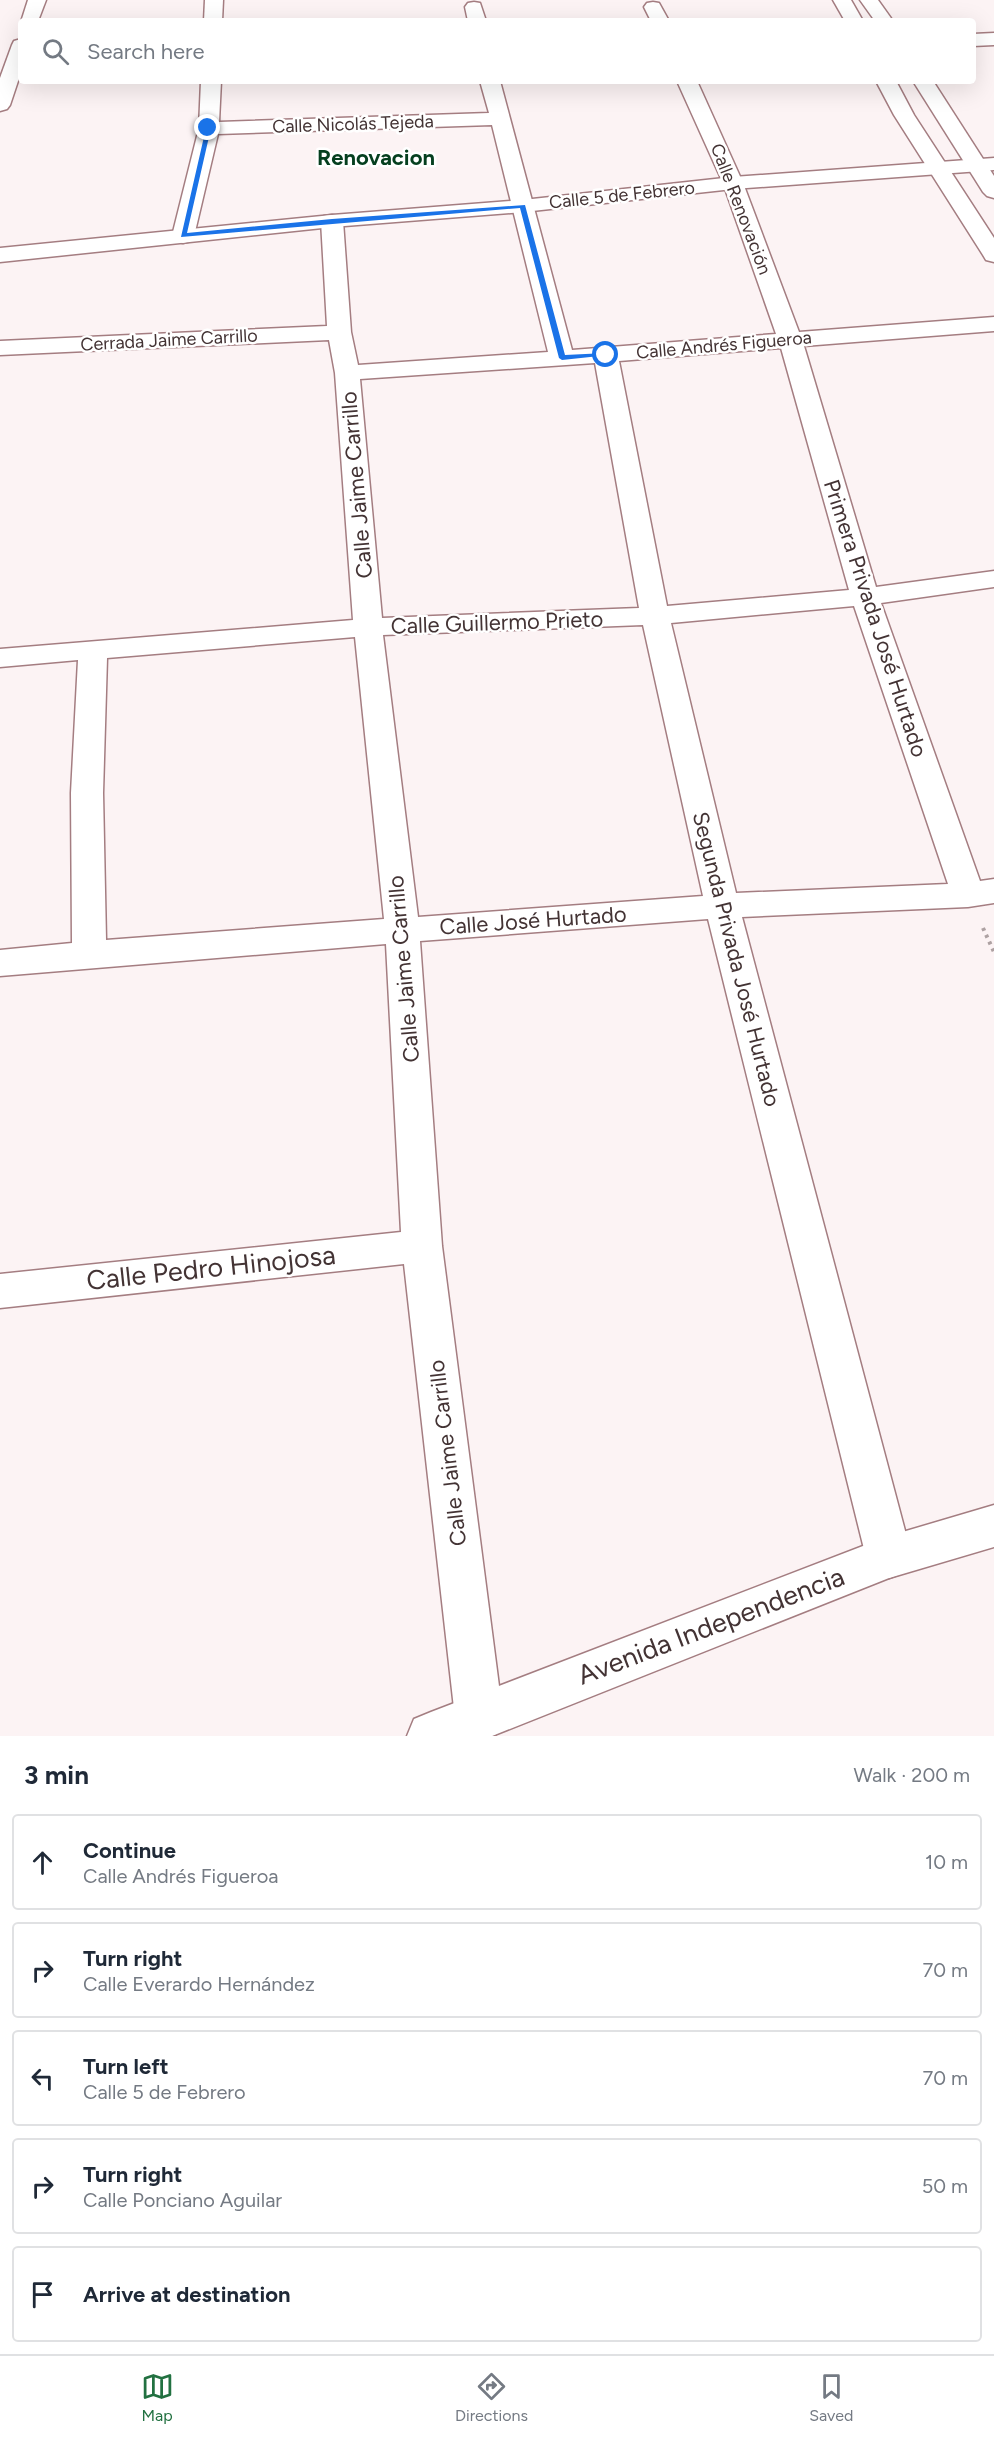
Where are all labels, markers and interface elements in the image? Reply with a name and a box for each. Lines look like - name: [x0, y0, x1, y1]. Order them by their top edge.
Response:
- search box: [18, 18, 976, 84]
- icon: search: [39, 35, 72, 68]
- text: Search here: [87, 38, 205, 65]
- street label: Calle Nicolás Tejeda: [272, 110, 434, 138]
- route end: [194, 114, 220, 140]
- street label: Calle Renovación: [706, 140, 776, 278]
- district label: Renovacion: [317, 144, 435, 171]
- street label: Calle 5 de Febrero: [548, 176, 696, 214]
- street label: Cerrada Jaime Carrillo: [80, 324, 258, 356]
- street label: Calle Andrés Figueroa: [635, 326, 813, 364]
- route start: [592, 341, 618, 367]
- street label: Calle Jaime Carrillo: [335, 390, 378, 580]
- street label: Primera Privada José Hurtado: [818, 476, 933, 760]
- street label: Calle Guillermo Prieto: [390, 605, 604, 640]
- street label: Segunda Privada José Hurtado: [687, 809, 786, 1109]
- street label: Calle Jaime Carrillo: [382, 874, 425, 1064]
- street label: Calle José Hurtado: [439, 900, 627, 941]
- street label: Calle Pedro Hinojosa: [85, 1238, 337, 1297]
- street label: Calle Jaime Carrillo: [423, 1358, 472, 1548]
- street label: Avenida Independencia: [573, 1559, 849, 1692]
- text: 3 min: [24, 1759, 89, 1791]
- text: Walk · 200 m: [854, 1763, 970, 1787]
- text: Continue: [83, 1837, 176, 1864]
- icon: ahead: [26, 1846, 59, 1879]
- text: 10 m: [925, 1850, 968, 1874]
- text: Calle Andrés Figueroa: [83, 1864, 279, 1888]
- text: Turn right: [83, 1945, 182, 1972]
- icon: right: [26, 1954, 59, 1987]
- text: 70 m: [922, 1958, 968, 1982]
- text: Calle Everardo Hernández: [83, 1972, 315, 1996]
- text: Turn left: [83, 2053, 169, 2080]
- icon: left: [26, 2062, 59, 2095]
- text: 70 m: [922, 2066, 968, 2090]
- text: Calle 5 de Febrero: [83, 2080, 246, 2104]
- text: Turn right: [83, 2161, 182, 2188]
- icon: right: [26, 2170, 59, 2203]
- text: 50 m: [922, 2174, 968, 2198]
- text: Calle Ponciano Aguilar: [83, 2188, 282, 2212]
- icon: arrive: [26, 2278, 59, 2311]
- text: Arrive at destination: [83, 2281, 291, 2308]
- tab: Map: [141, 2370, 174, 2425]
- tab: Directions: [455, 2370, 528, 2425]
- tab: Saved: [809, 2370, 853, 2425]

